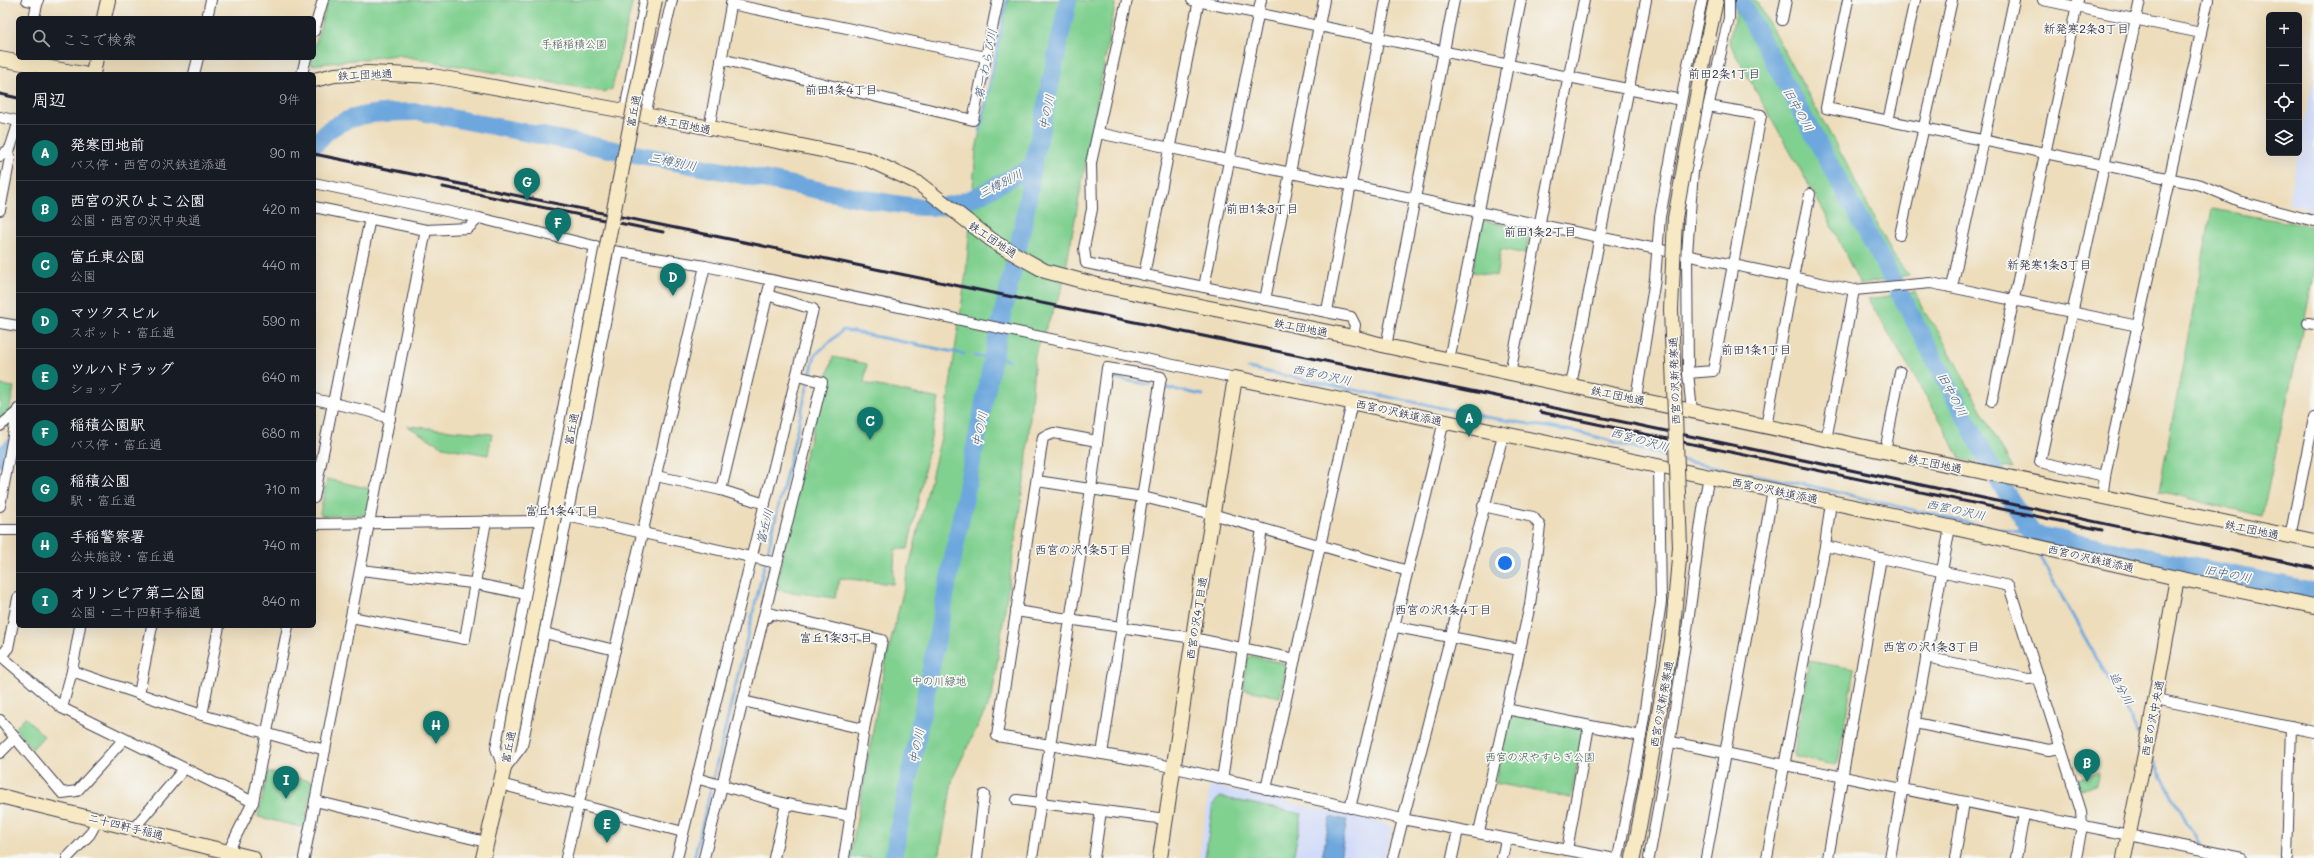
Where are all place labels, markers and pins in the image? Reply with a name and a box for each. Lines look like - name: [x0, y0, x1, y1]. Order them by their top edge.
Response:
- pin: G: [514, 168, 540, 201]
- pin: F: [545, 209, 571, 242]
- pin: D: [660, 263, 686, 296]
- pin: A: [1456, 404, 1482, 437]
- pin: C: [857, 407, 883, 440]
- pin: H: [423, 711, 449, 744]
- pin: B: [2074, 749, 2100, 782]
- pin: I: [273, 766, 299, 799]
- pin: E: [594, 810, 620, 843]

